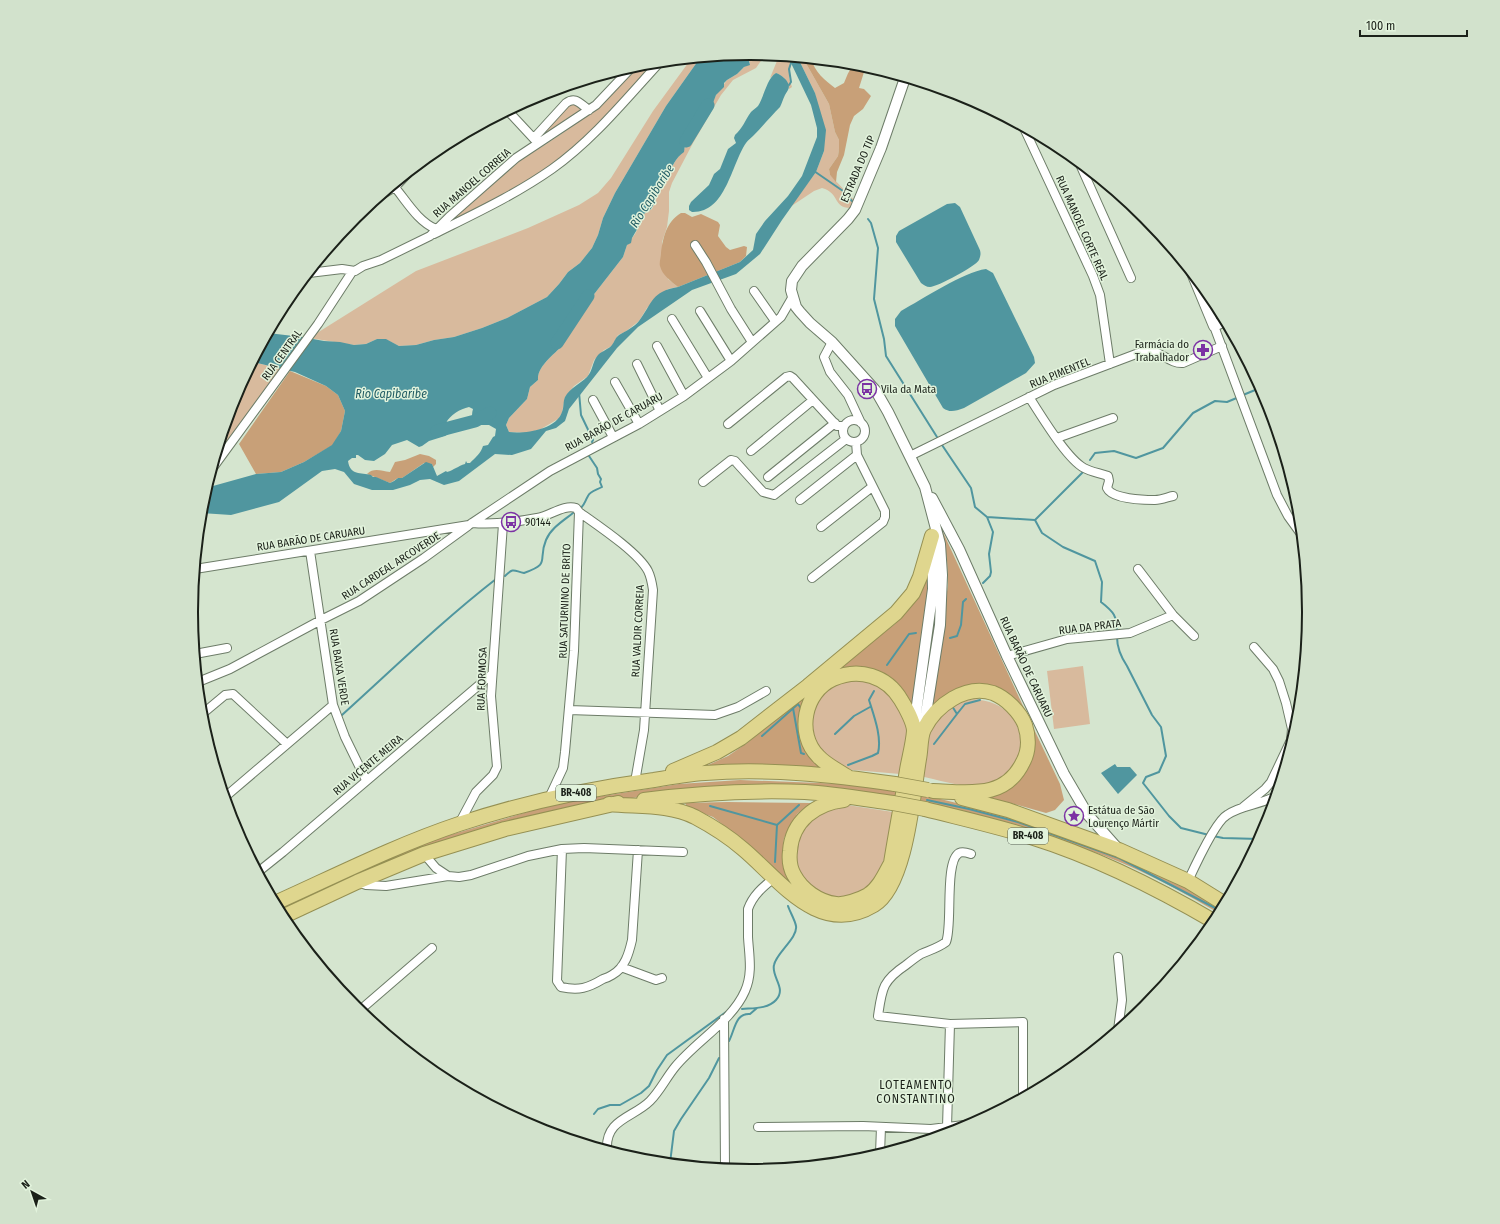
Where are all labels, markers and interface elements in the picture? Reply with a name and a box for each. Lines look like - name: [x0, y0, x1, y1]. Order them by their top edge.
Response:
- scale bar: [1360, 12, 1467, 38]
- text: 100 m: [1366, 19, 1395, 33]
- street label: ESTRADA DO TIP: [838, 133, 878, 204]
- street label: RUA MANOEL CORREIA: [431, 146, 514, 220]
- water label: Rio Capibaribe: [627, 162, 677, 230]
- street label: RUA MANOEL CORTE REAL: [1053, 174, 1111, 282]
- street label: RUA CENTRAL: [259, 327, 305, 383]
- place label: Farmácia do Trabalhador: [1135, 338, 1189, 364]
- pharmacy icon: Farmácia do Trabalhador: [1192, 339, 1214, 361]
- street label: RUA PIMENTEL: [1028, 355, 1092, 391]
- bus stop icon: Vila da Mata: [856, 378, 878, 400]
- place label: Vila da Mata: [881, 383, 936, 396]
- water label: Rio Capibaribe: [355, 387, 427, 401]
- street label: RUA BARÃO DE CARUARU: [563, 390, 665, 454]
- bus stop icon: 90144: [500, 511, 522, 533]
- place label: 90144: [525, 516, 551, 529]
- street label: RUA BARÃO DE CARUARU: [256, 524, 366, 554]
- street label: RUA CARDEAL ARCOVERDE: [339, 529, 443, 603]
- street label: RUA SATURNINO DE BRITO: [556, 543, 574, 659]
- street label: RUA VALDIR CORREIA: [629, 584, 647, 678]
- street label: RUA BARÃO DE CARUARU: [997, 615, 1055, 719]
- street label: RUA DA PRATA: [1058, 617, 1122, 637]
- street label: RUA BAIXA VERDE: [327, 628, 351, 706]
- street label: RUA FORMOSA: [474, 647, 490, 711]
- street label: RUA VICENTE MEIRA: [330, 732, 406, 798]
- road number: BR-408: [556, 785, 596, 801]
- place label: Estátua de São Lourenço Mártir: [1088, 804, 1159, 830]
- place icon: Estátua de São Lourenço Mártir: [1063, 805, 1085, 827]
- road number: BR-408: [1008, 828, 1048, 844]
- district label: LOTEAMENTO CONSTANTINO: [876, 1078, 956, 1106]
- north arrow: [12, 1172, 52, 1212]
- text: N: [19, 1178, 33, 1192]

